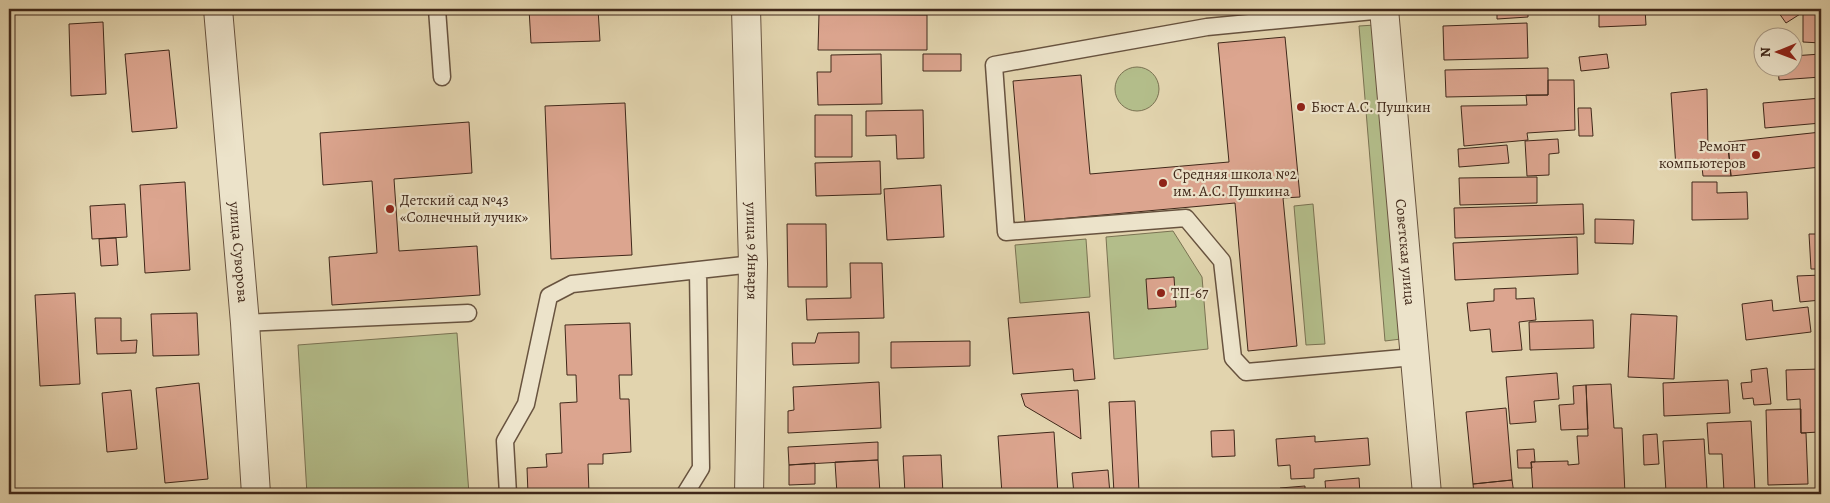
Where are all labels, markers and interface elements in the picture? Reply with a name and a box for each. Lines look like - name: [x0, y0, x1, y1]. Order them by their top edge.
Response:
- north arrow: [1752, 28, 1802, 78]
- text: N: [1756, 47, 1775, 57]
- place label: Бюст А.С. Пушкин: [1311, 97, 1431, 117]
- marker: Бюст А.С. Пушкин: [1295, 101, 1307, 113]
- place label: Ремонт компьютеров: [1659, 136, 1746, 173]
- marker: Ремонт компьютеров: [1750, 149, 1762, 161]
- place label: Средняя школа №2 им. А.С. Пушкина: [1173, 164, 1297, 201]
- marker: Средняя школа №2 им. А.С. Пушкина: [1157, 177, 1169, 189]
- place label: Детский сад №43 «Солнечный лучик»: [400, 190, 529, 227]
- street label: Советская улица: [1391, 198, 1420, 306]
- street label: улица Суворова: [225, 200, 253, 304]
- street label: улица 9 Января: [741, 201, 763, 300]
- marker: Детский сад №43 «Солнечный лучик»: [384, 203, 396, 215]
- place label: ТП-67: [1171, 283, 1209, 303]
- marker: ТП-67: [1155, 287, 1167, 299]

